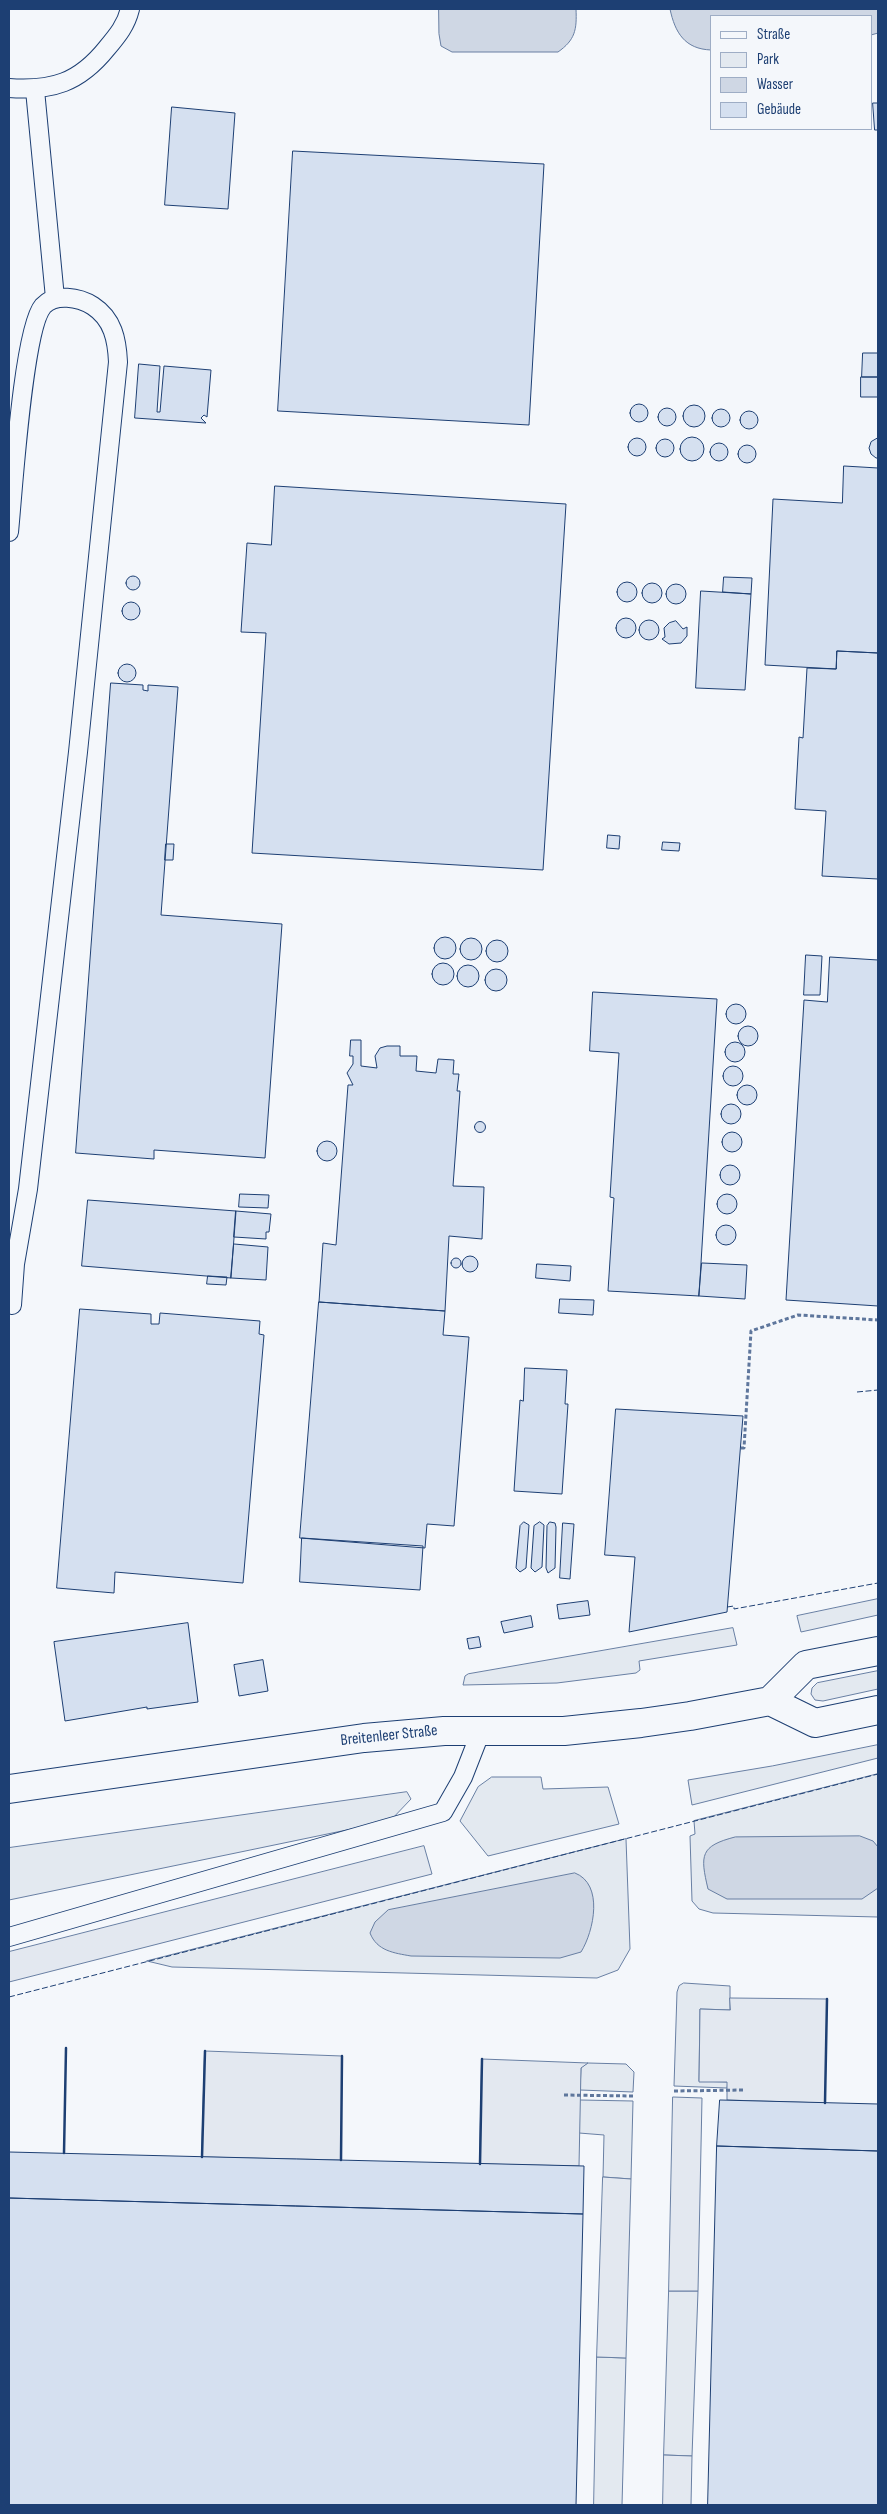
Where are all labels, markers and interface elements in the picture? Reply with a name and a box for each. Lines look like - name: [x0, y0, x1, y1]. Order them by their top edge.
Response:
- legend: [710, 15, 872, 130]
- text: Straße: [757, 25, 790, 44]
- text: Park: [757, 50, 779, 69]
- text: Wasser: [757, 75, 793, 94]
- text: Gebäude: [757, 100, 801, 119]
- street label: Breitenleer Straße: [340, 1721, 438, 1751]

